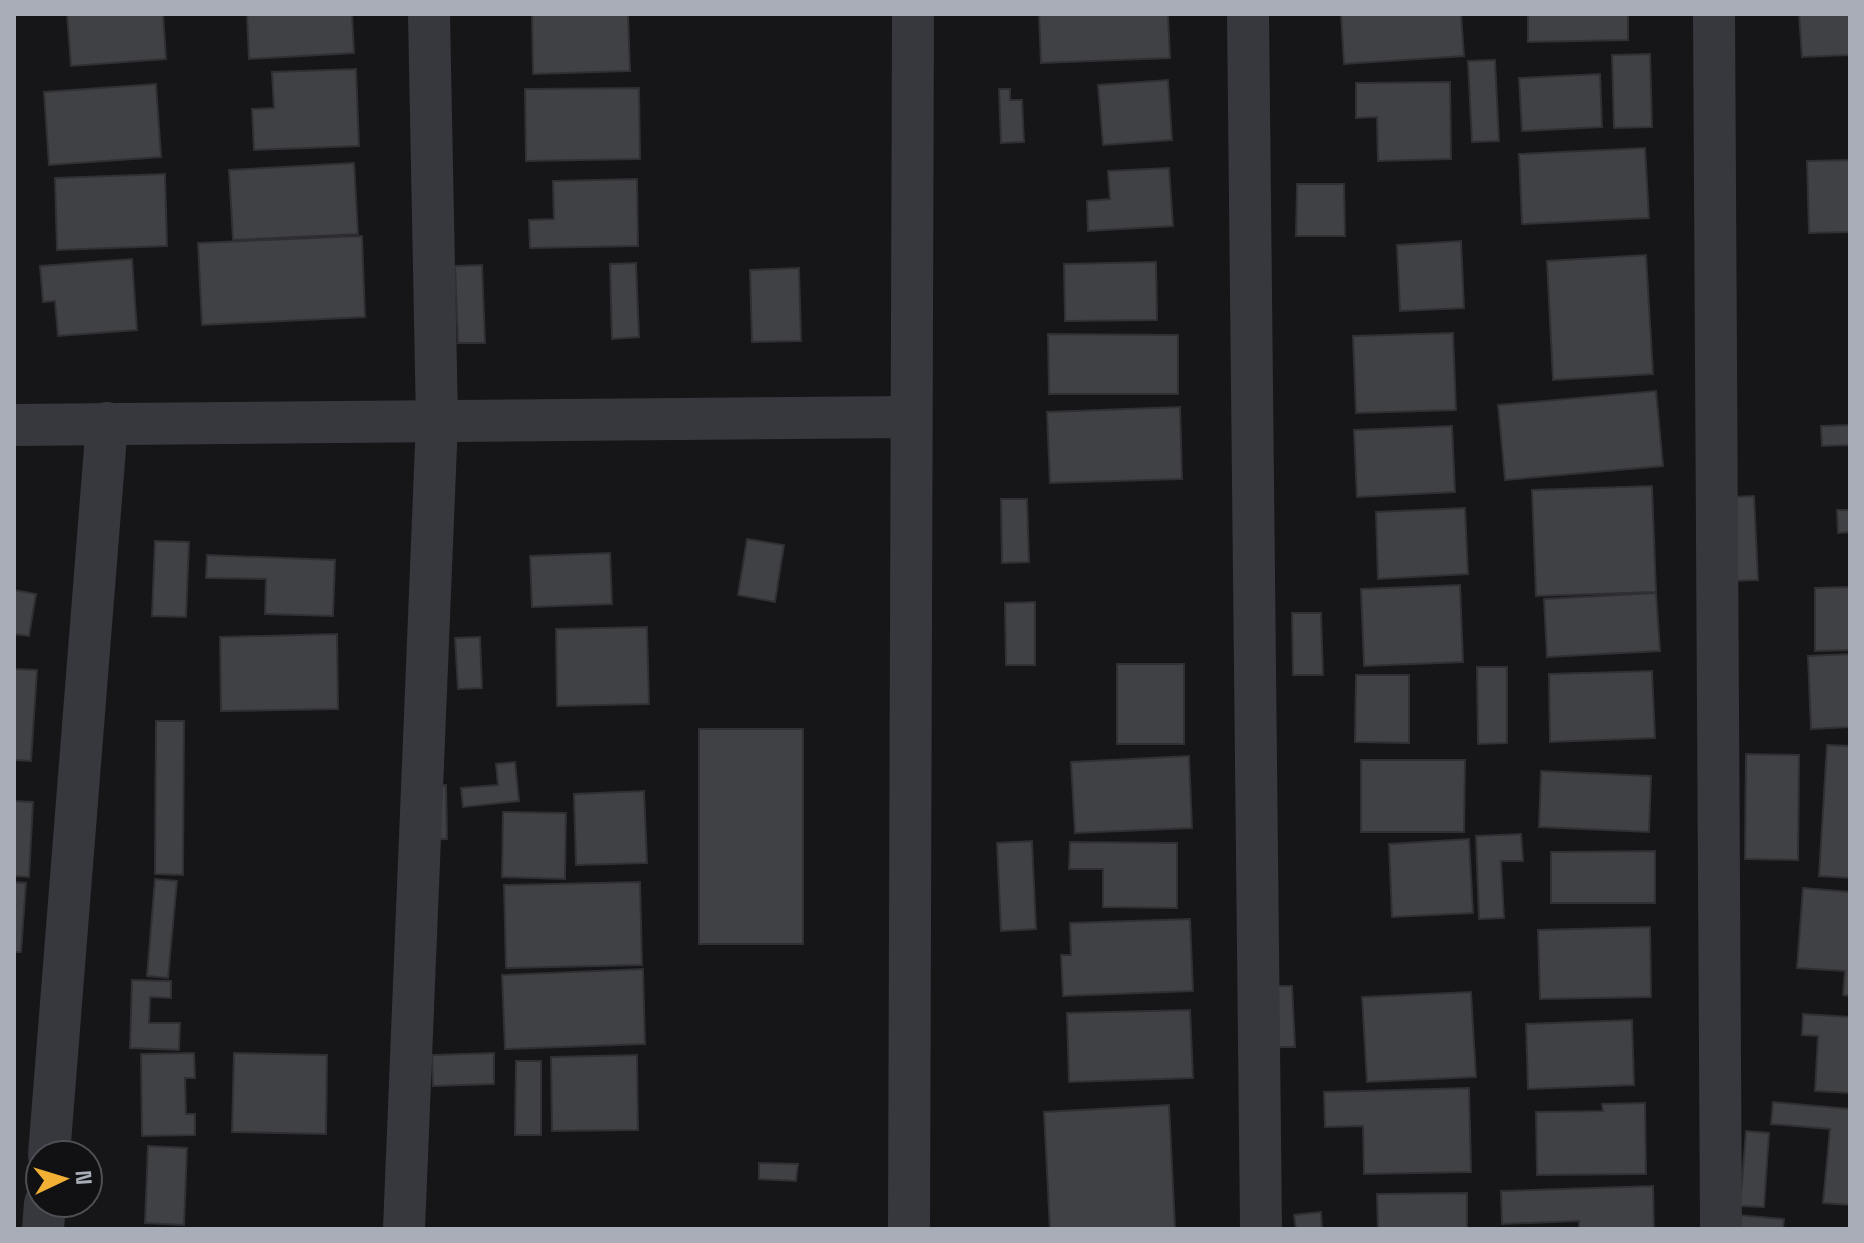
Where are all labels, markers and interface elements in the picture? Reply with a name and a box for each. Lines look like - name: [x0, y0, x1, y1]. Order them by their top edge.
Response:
- north arrow: [24, 1139, 104, 1219]
- text: N: [69, 1169, 98, 1186]

